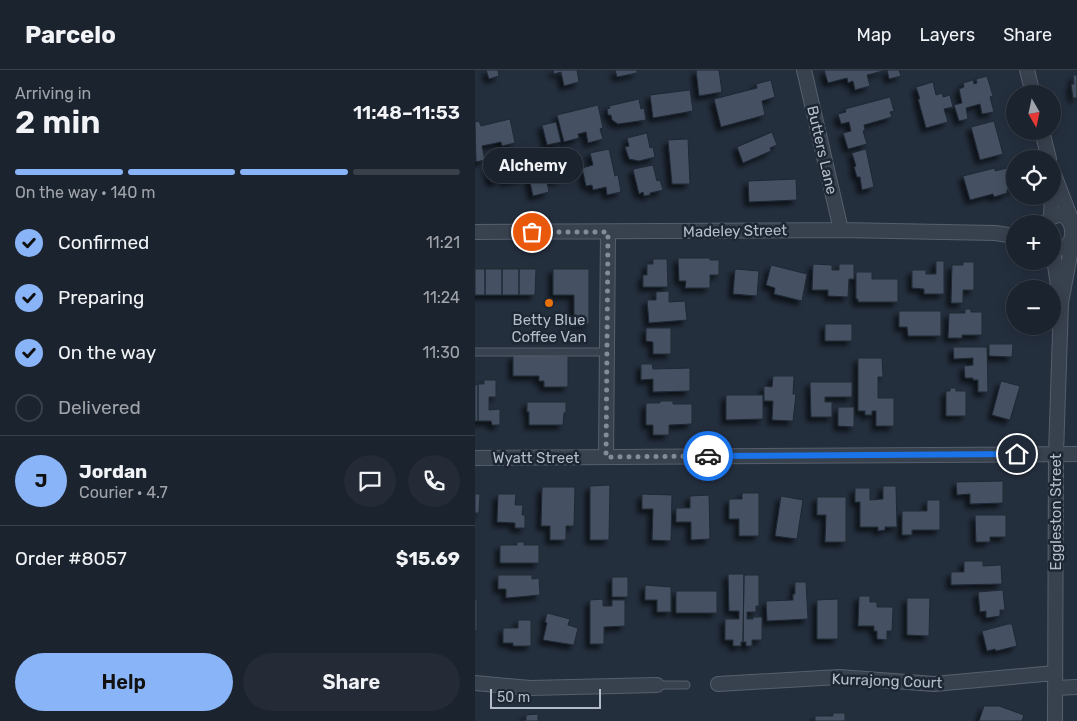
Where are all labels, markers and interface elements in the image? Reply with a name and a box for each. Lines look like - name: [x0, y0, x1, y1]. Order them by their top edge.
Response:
- text: Parcelo: [25, 21, 116, 49]
- text: Map: [857, 24, 892, 46]
- text: Layers: [920, 24, 975, 46]
- text: Share: [1003, 24, 1052, 46]
- text: Arriving in: [15, 84, 91, 103]
- north arrow: [1006, 85, 1061, 140]
- map controls: [1006, 85, 1061, 335]
- text: 11:48–11:53: [353, 101, 460, 124]
- text: 2 min: [15, 103, 100, 141]
- street label: Butters Lane: [803, 104, 841, 196]
- callout: Alchemy: [482, 147, 582, 182]
- button: locate: [1006, 150, 1061, 205]
- text: Alchemy: [499, 156, 567, 175]
- text: On the way · 140 m: [15, 183, 155, 202]
- pin: [511, 211, 553, 253]
- button: +: [1006, 215, 1061, 270]
- icon: bag: [518, 218, 546, 246]
- street label: Madeley Street: [683, 221, 787, 241]
- icon: check: [15, 229, 43, 257]
- text: Confirmed: [58, 231, 149, 254]
- text: 11:21: [426, 233, 460, 252]
- button: −: [1006, 280, 1061, 335]
- icon: check: [15, 284, 43, 312]
- text: Preparing: [58, 286, 144, 309]
- text: 11:24: [423, 288, 460, 307]
- marker: Betty Blue Coffee Van: [543, 297, 555, 309]
- place label: Betty Blue Coffee Van: [511, 311, 587, 346]
- icon: check: [15, 339, 43, 367]
- text: On the way: [58, 341, 156, 364]
- text: 11:30: [422, 343, 460, 362]
- text: Delivered: [58, 396, 141, 419]
- courier: [683, 431, 733, 481]
- pin: [996, 433, 1038, 475]
- icon: home: [1003, 440, 1031, 468]
- icon: car: [694, 442, 722, 470]
- street label: Wyatt Street: [493, 449, 580, 467]
- street label: Eggleston Street: [1047, 453, 1065, 571]
- button: chat: [344, 455, 396, 507]
- button: phone: [408, 455, 460, 507]
- text: Jordan: [79, 460, 147, 483]
- text: J: [35, 469, 47, 492]
- text: Courier · 4.7: [79, 483, 168, 502]
- text: Order #8057: [15, 547, 127, 570]
- text: $15.69: [396, 547, 460, 570]
- button: Help: [15, 653, 233, 711]
- button: Share: [243, 653, 460, 711]
- street label: Kurrajong Court: [831, 670, 943, 692]
- scale bar: [490, 686, 601, 709]
- text: 50 m: [497, 689, 530, 706]

